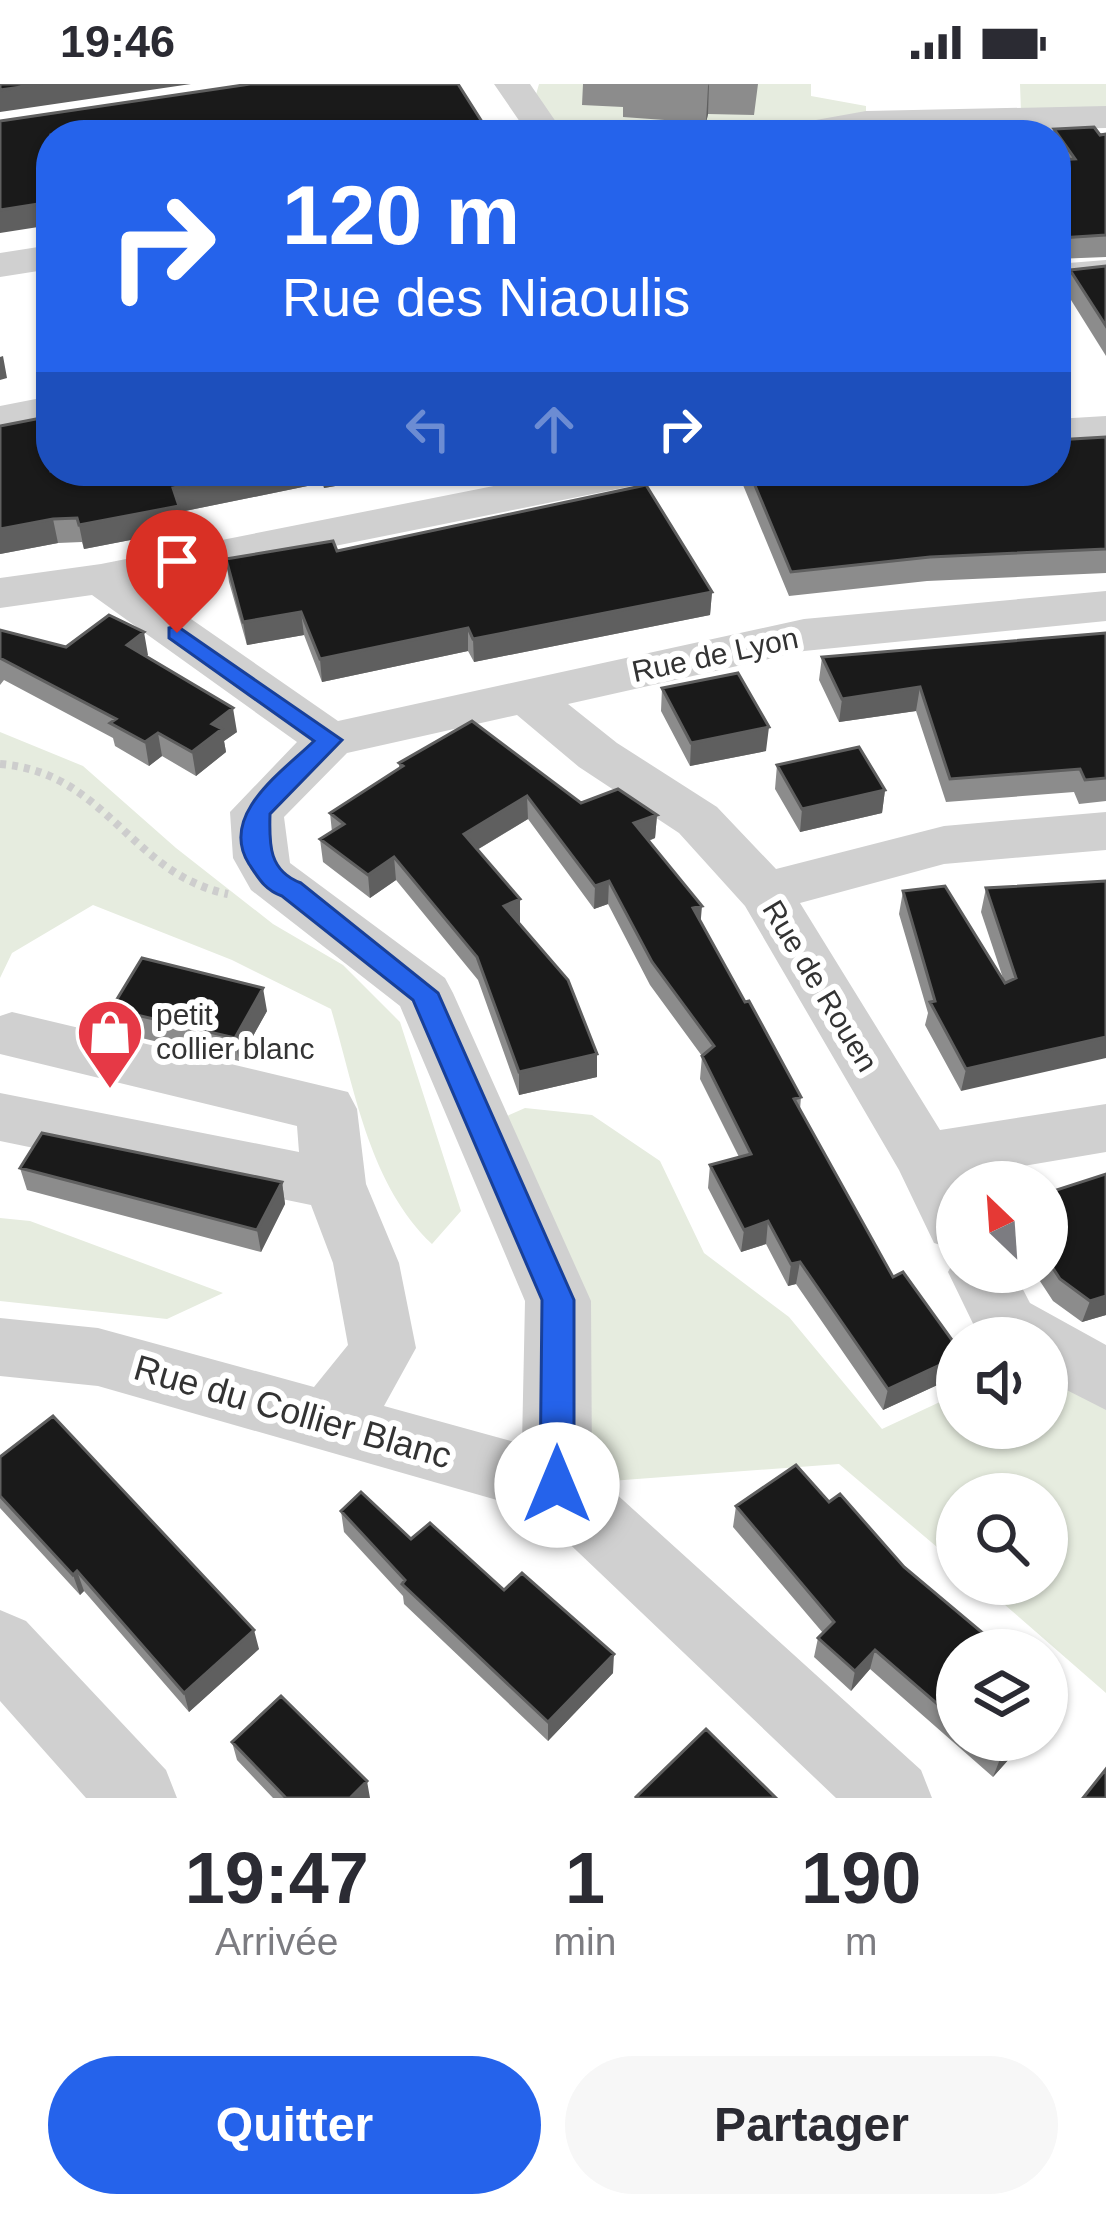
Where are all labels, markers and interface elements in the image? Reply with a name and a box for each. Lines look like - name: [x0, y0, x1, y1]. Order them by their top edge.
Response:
- text: 19:46: [60, 16, 175, 67]
- icon: right: [84, 168, 240, 324]
- text: 120 m: [282, 168, 520, 262]
- text: Rue des Niaoulis: [282, 267, 690, 327]
- icon: left: [395, 396, 461, 462]
- icon: ahead: [521, 396, 587, 462]
- icon: right: [647, 396, 713, 462]
- pin: [126, 510, 228, 633]
- icon: arrive: [144, 528, 210, 594]
- street label: Rue de Lyon: [629, 621, 801, 688]
- street label: Rue de Rouen: [756, 894, 884, 1077]
- shop icon: petit collier blanc: [75, 997, 145, 1091]
- place label: petit collier blanc: [156, 998, 314, 1065]
- north arrow: [936, 1161, 1068, 1293]
- map controls: [936, 1161, 1068, 1761]
- button: sound: [936, 1317, 1068, 1449]
- street label: Rue du Collier Blanc: [129, 1347, 456, 1476]
- position arrow: [494, 1422, 620, 1548]
- button: search: [936, 1473, 1068, 1605]
- button: layers: [936, 1629, 1068, 1761]
- text: 19:47: [185, 1838, 369, 1918]
- text: 1: [565, 1838, 605, 1918]
- text: 190: [801, 1838, 921, 1918]
- text: Arrivée: [215, 1920, 339, 1963]
- text: min: [554, 1920, 616, 1963]
- text: m: [845, 1920, 877, 1963]
- button: Quitter: [48, 2056, 541, 2194]
- button: Partager: [565, 2056, 1058, 2194]

